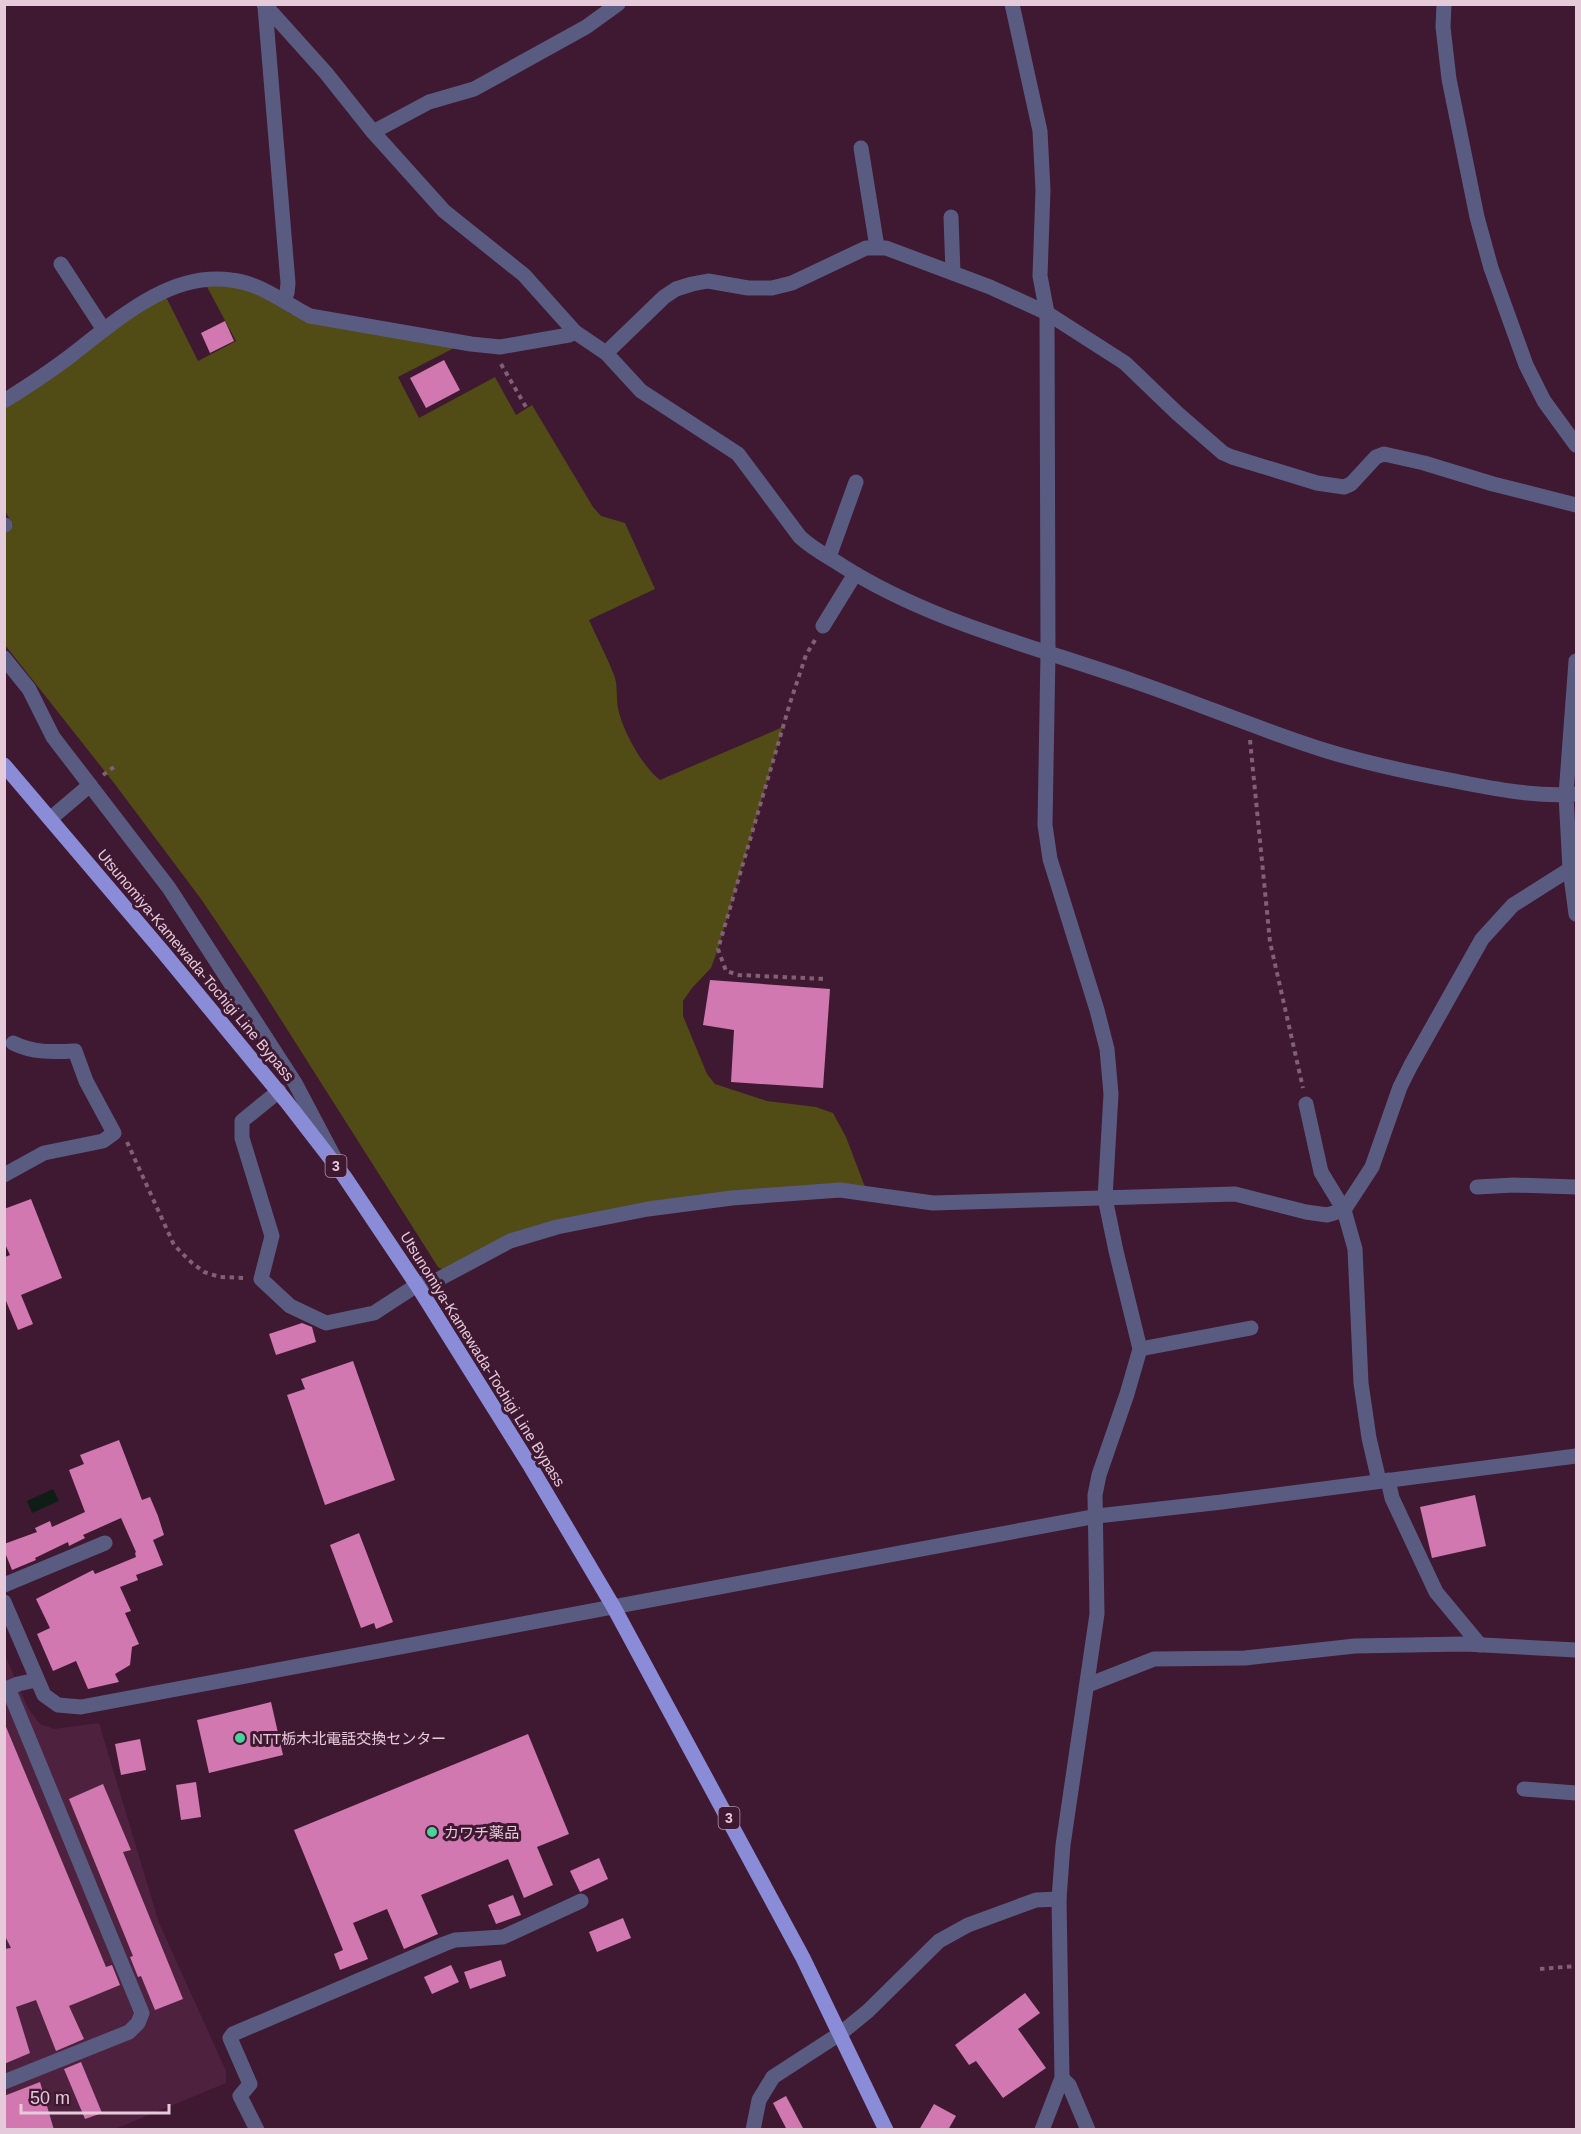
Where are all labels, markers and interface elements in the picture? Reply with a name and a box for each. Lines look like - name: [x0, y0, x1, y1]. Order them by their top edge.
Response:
- street label: Utsunomiya-Kamewada-Tochigi Line Bypass: [94, 846, 298, 1084]
- road number: 3: [326, 1155, 346, 1177]
- street label: Utsunomiya-Kamewada-Tochigi Line Bypass: [397, 1229, 569, 1489]
- place label: NTT栃木北電話交換センター: [252, 1730, 446, 1747]
- marker: NTT栃木北電話交換センター: [233, 1731, 247, 1745]
- road number: 3: [718, 1807, 740, 1829]
- place label: カワチ薬品: [444, 1824, 519, 1841]
- marker: カワチ薬品: [425, 1825, 439, 1839]
- scale bar: [21, 2077, 170, 2115]
- text: 50 m: [30, 2088, 70, 2108]

